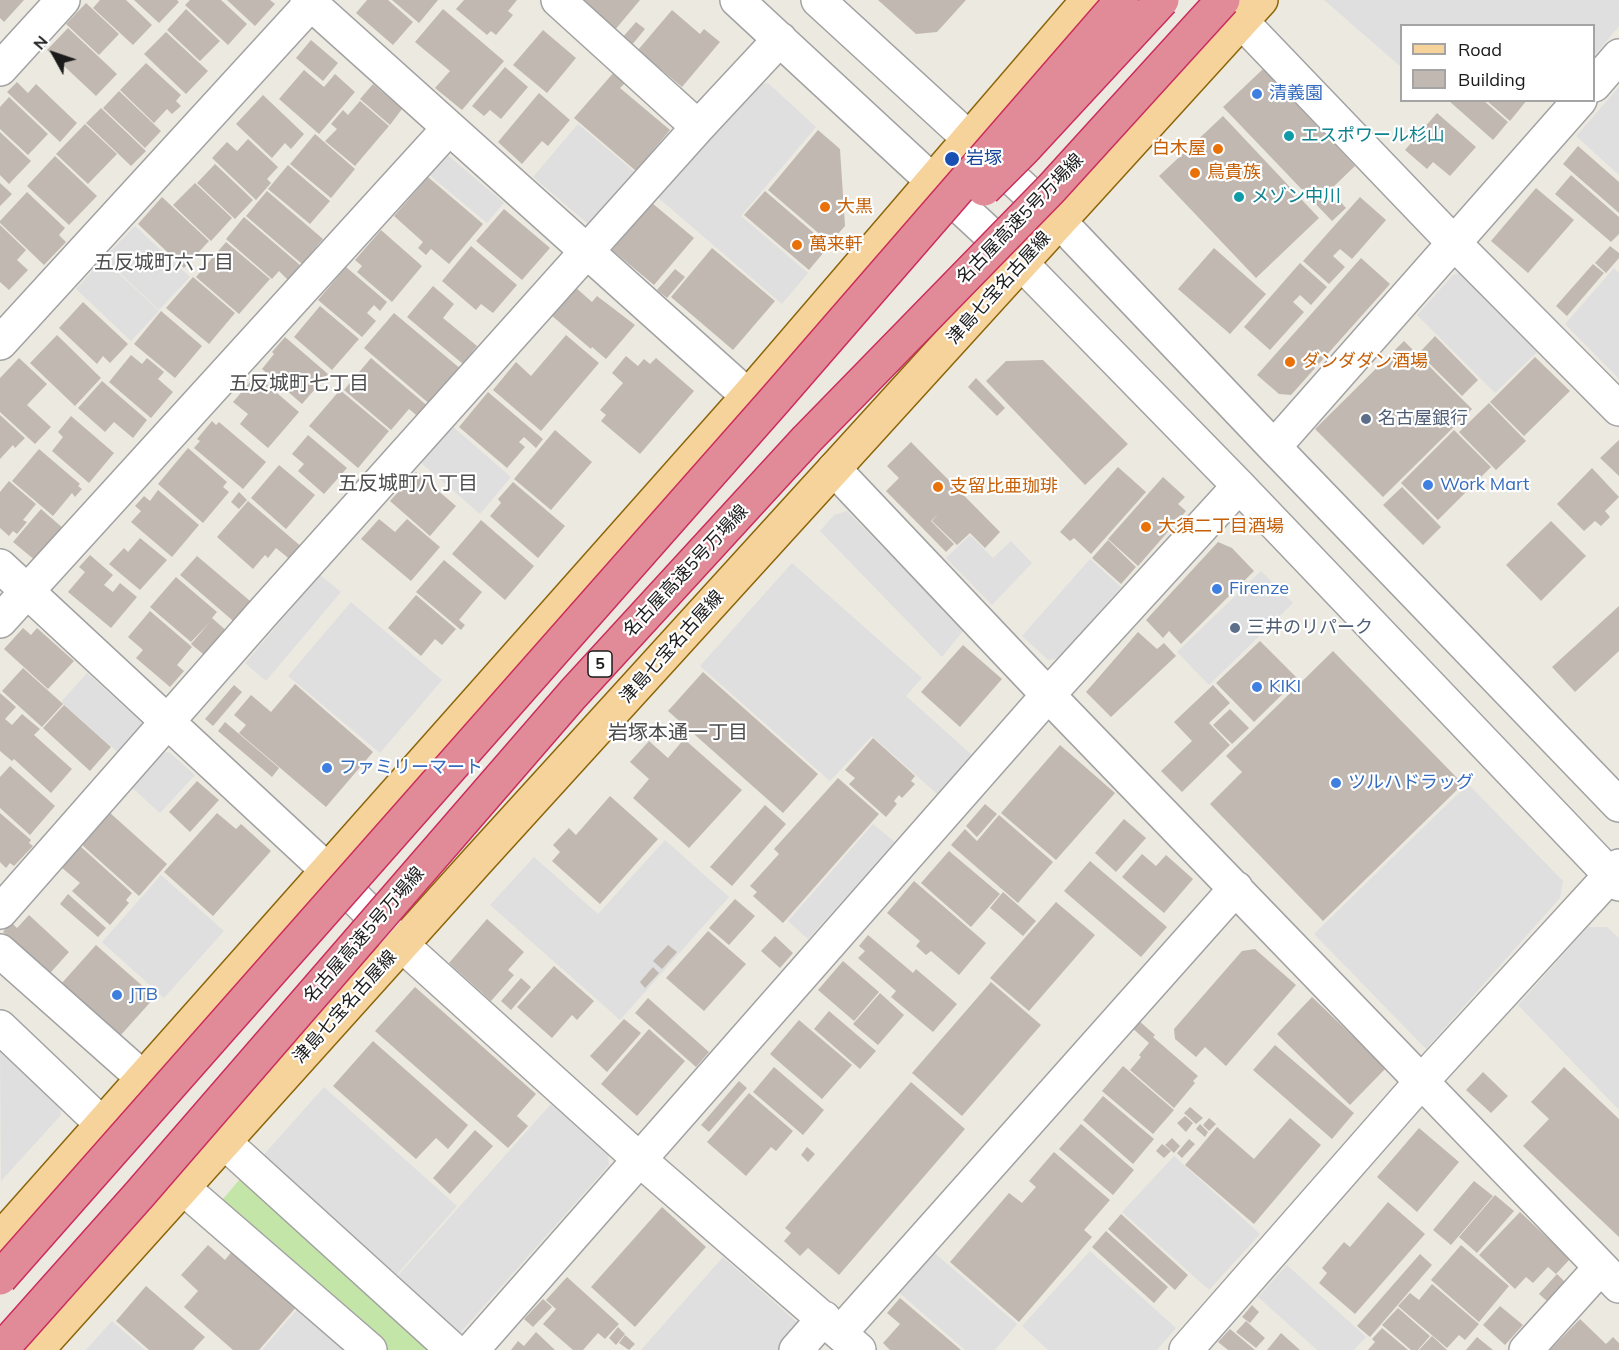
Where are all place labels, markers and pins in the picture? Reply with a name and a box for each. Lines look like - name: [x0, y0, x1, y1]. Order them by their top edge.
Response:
- place label: 清義園: [1269, 83, 1323, 105]
- marker: 清義園: [1250, 87, 1264, 101]
- place label: エスポワール杉山: [1301, 125, 1445, 147]
- marker: エスポワール杉山: [1282, 129, 1296, 143]
- place label: 白木屋: [1152, 138, 1206, 160]
- marker: 白木屋: [1211, 142, 1225, 156]
- place label: 岩塚: [966, 148, 1002, 170]
- marker: 岩塚: [943, 150, 961, 168]
- place label: 鳥貴族: [1207, 162, 1261, 184]
- marker: 鳥貴族: [1188, 166, 1202, 180]
- place label: メゾン中川: [1251, 186, 1341, 208]
- marker: メゾン中川: [1232, 190, 1246, 204]
- place label: 大黒: [837, 196, 873, 218]
- marker: 大黒: [818, 200, 832, 214]
- place label: 萬来軒: [809, 234, 863, 256]
- marker: 萬来軒: [790, 238, 804, 252]
- place label: ダンダダン酒場: [1302, 351, 1428, 373]
- marker: ダンダダン酒場: [1283, 355, 1297, 369]
- place label: 名古屋銀行: [1378, 408, 1468, 430]
- marker: 名古屋銀行: [1359, 412, 1373, 426]
- place label: Work Mart: [1440, 474, 1529, 496]
- place label: 支留比亜珈琲: [950, 476, 1058, 498]
- marker: Work Mart: [1421, 478, 1435, 492]
- marker: 支留比亜珈琲: [931, 480, 945, 494]
- place label: 大須二丁目酒場: [1158, 516, 1284, 538]
- marker: 大須二丁目酒場: [1139, 520, 1153, 534]
- place label: Firenze: [1229, 578, 1289, 600]
- marker: Firenze: [1210, 582, 1224, 596]
- place label: 三井のリパーク: [1247, 617, 1373, 639]
- marker: 三井のリパーク: [1228, 621, 1242, 635]
- place label: KIKI: [1269, 676, 1301, 698]
- marker: KIKI: [1250, 680, 1264, 694]
- place label: ファミリーマート: [339, 757, 483, 779]
- marker: ファミリーマート: [320, 761, 334, 775]
- place label: ツルハドラッグ: [1348, 772, 1474, 794]
- marker: ツルハドラッグ: [1329, 776, 1343, 790]
- place label: JTB: [129, 984, 158, 1006]
- marker: JTB: [110, 988, 124, 1002]

